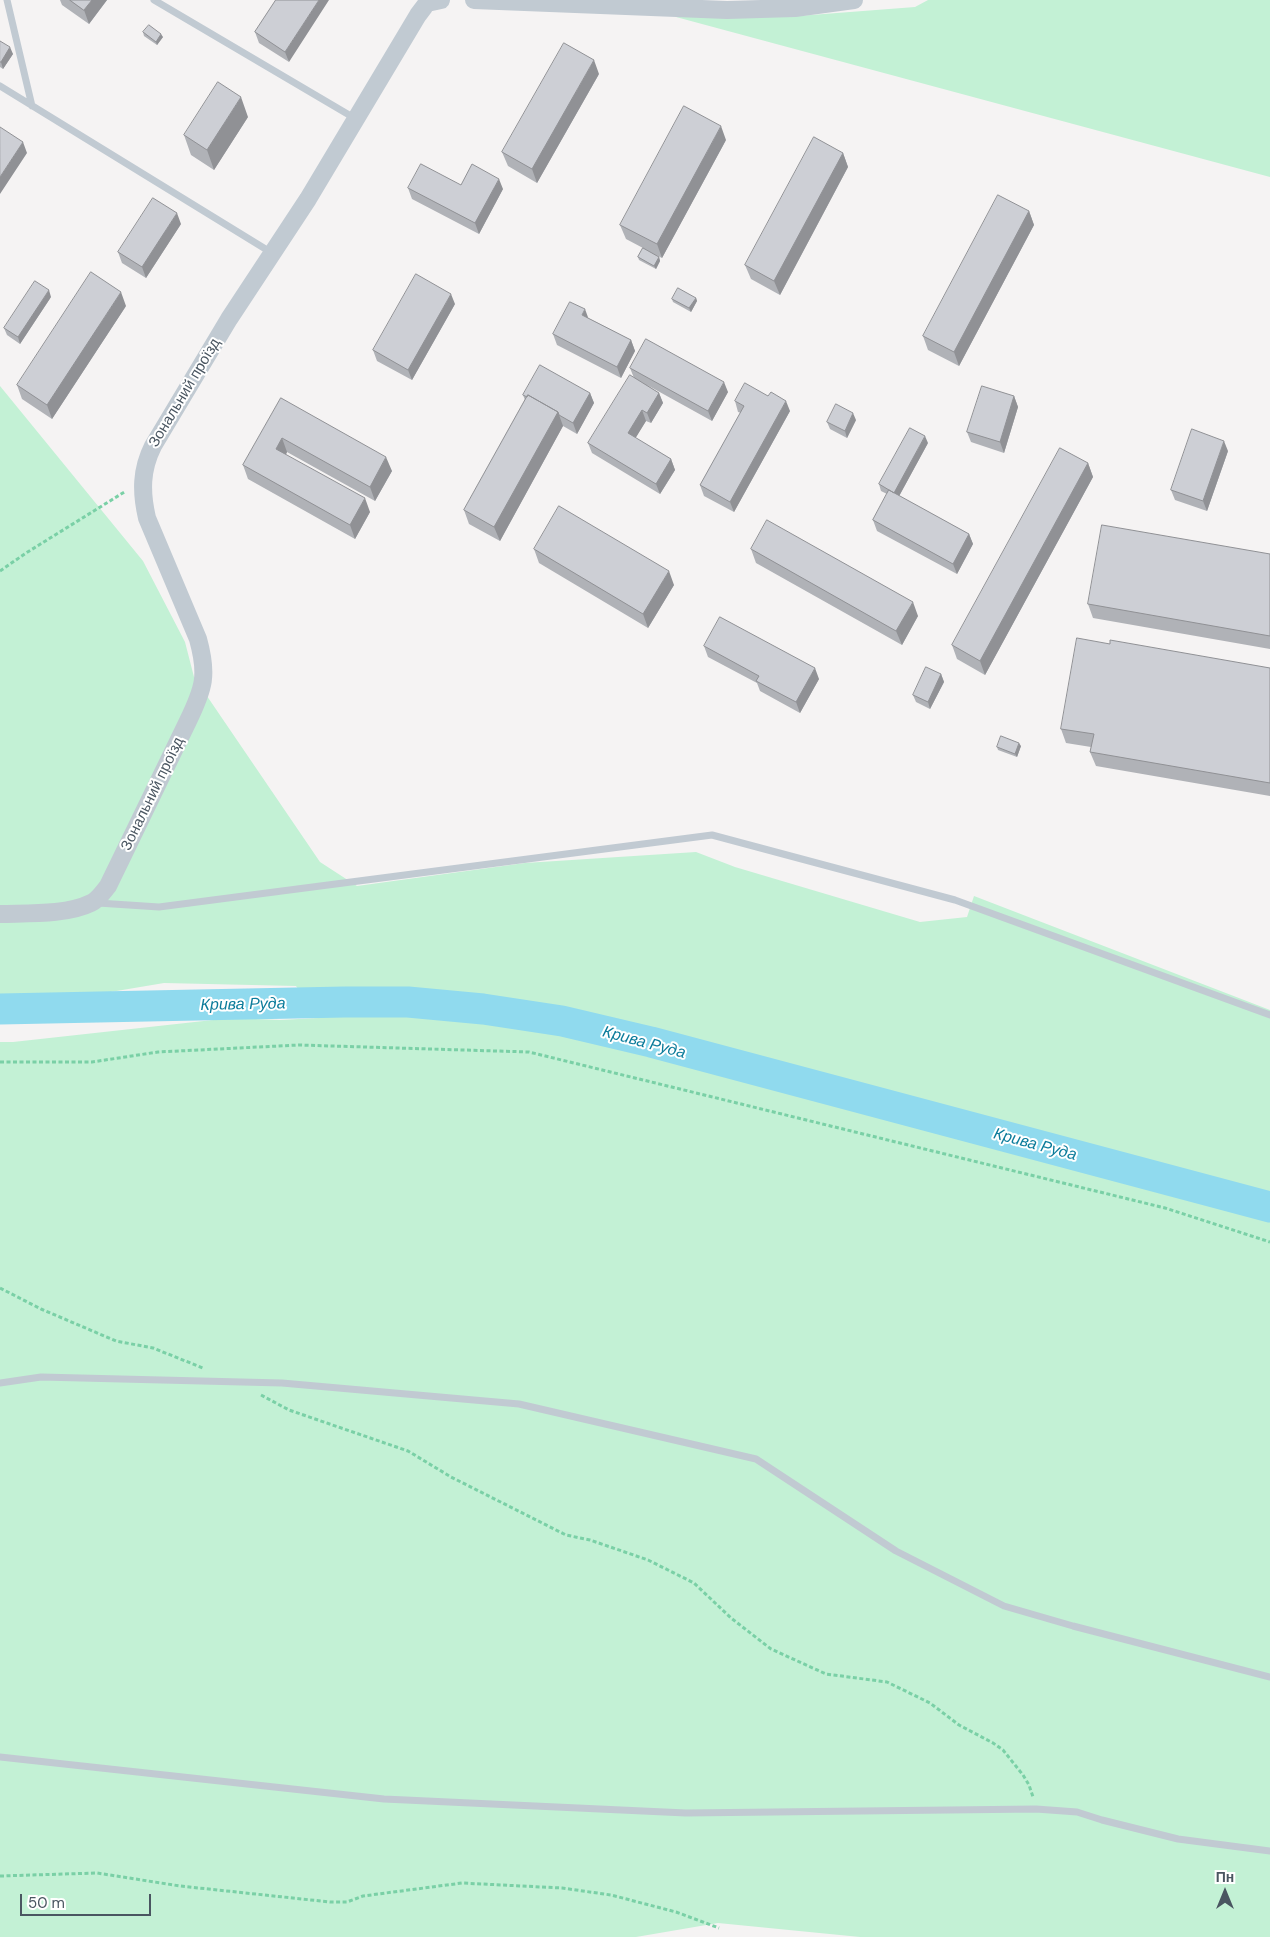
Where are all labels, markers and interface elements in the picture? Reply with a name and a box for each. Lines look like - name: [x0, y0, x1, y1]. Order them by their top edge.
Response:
- street label: Зональний проїзд: [145, 335, 225, 451]
- street label: Зональний проїзд: [118, 734, 188, 854]
- water label: Крива Руда: [200, 995, 286, 1015]
- water label: Крива Руда: [600, 1023, 688, 1063]
- water label: Крива Руда: [991, 1125, 1079, 1165]
- north arrow: [1200, 1867, 1250, 1917]
- text: Пн: [1216, 1868, 1234, 1886]
- scale bar: [22, 1884, 154, 1916]
- text: 50 m: [28, 1893, 65, 1913]

